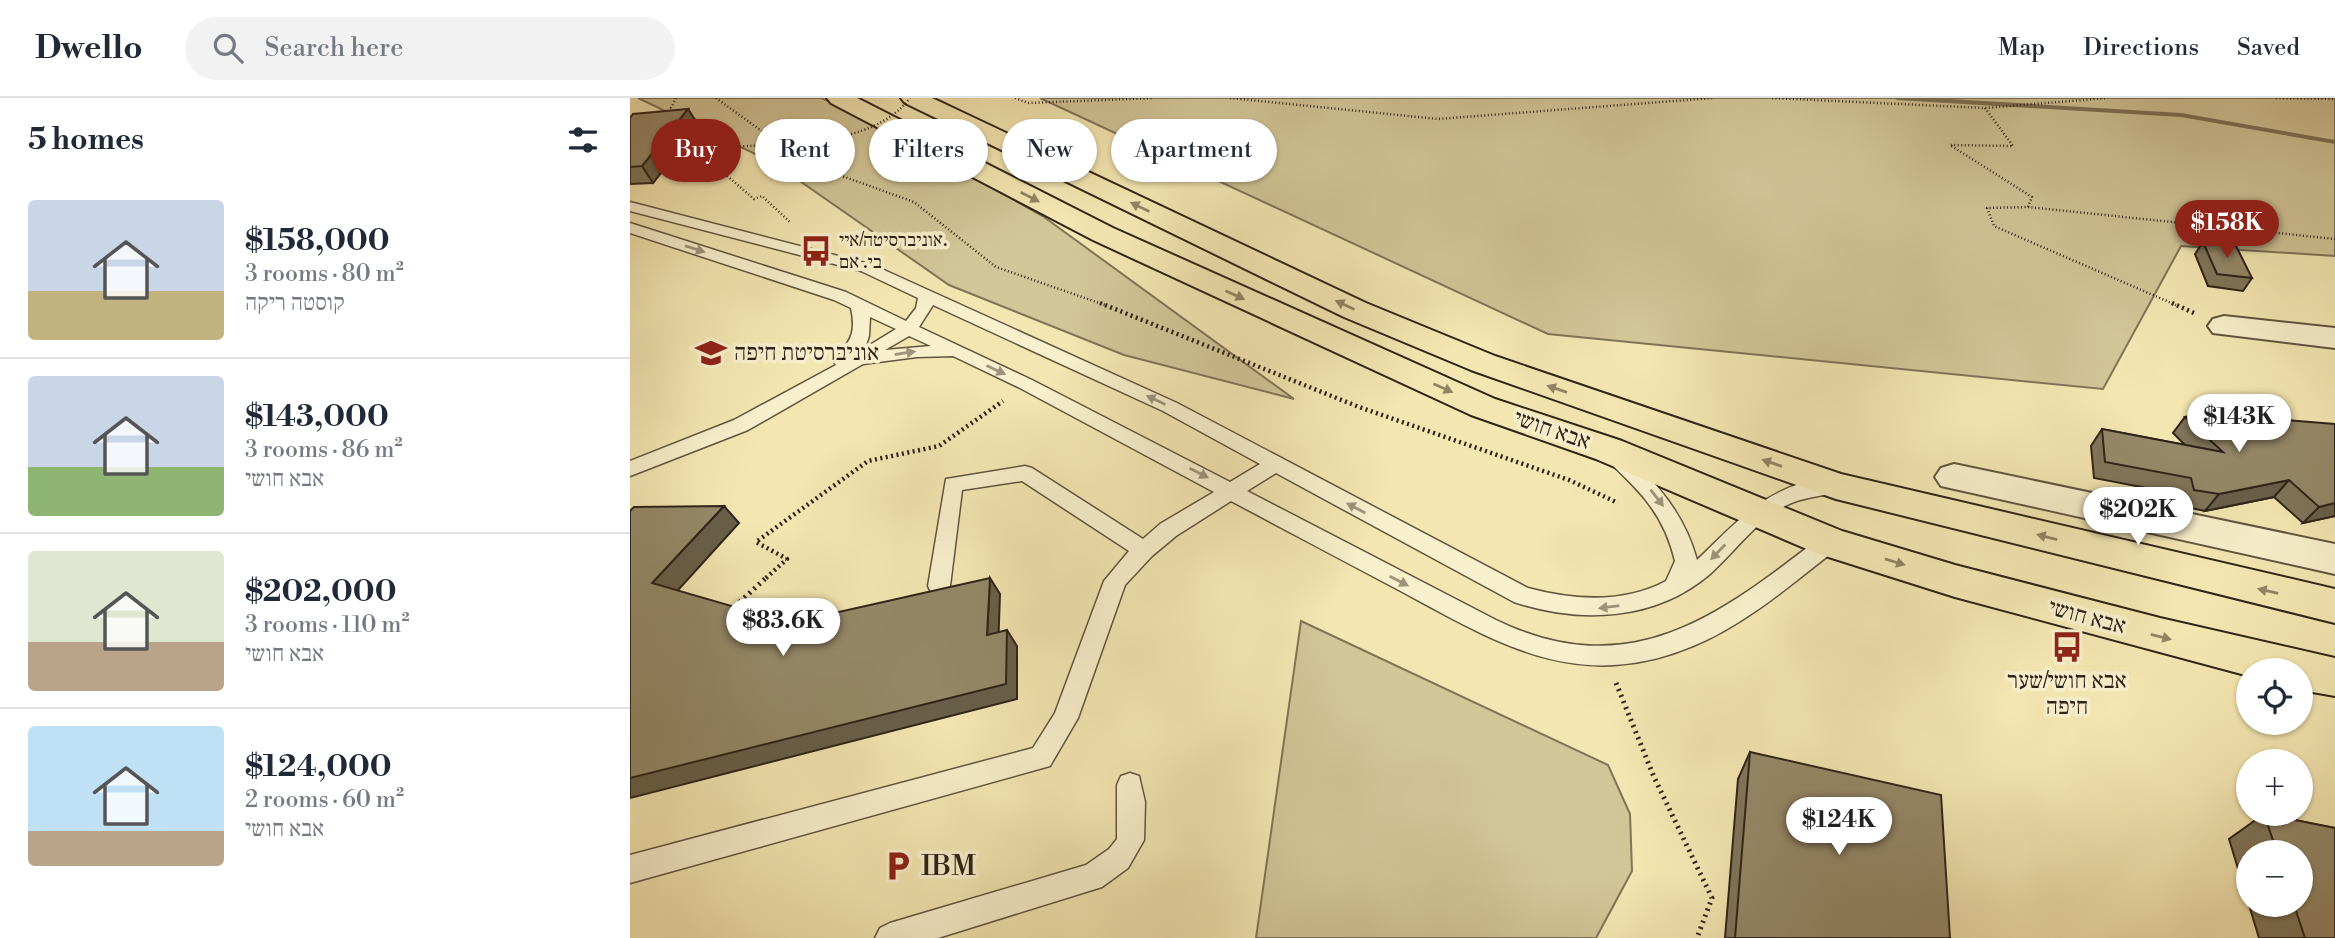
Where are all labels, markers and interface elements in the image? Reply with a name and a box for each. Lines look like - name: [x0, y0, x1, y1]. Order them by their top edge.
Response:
- search box: [185, 17, 675, 80]
- text: Dwello: [35, 28, 143, 69]
- icon: search: [209, 29, 247, 67]
- text: Search here: [265, 32, 403, 64]
- text: Map: [1998, 33, 2045, 63]
- text: Directions: [2083, 33, 2199, 63]
- text: Saved: [2237, 33, 2300, 63]
- chip: Buy: [651, 119, 741, 182]
- chip: Rent: [755, 119, 855, 182]
- chip: Filters: [869, 119, 988, 182]
- chip: New: [1002, 119, 1097, 182]
- chip: Apartment: [1111, 119, 1277, 182]
- text: 5 homes: [28, 121, 144, 159]
- icon: filters: [564, 121, 602, 159]
- one-way arrow: [1020, 191, 1040, 202]
- pin: $158K: [2178, 200, 2276, 260]
- one-way arrow: [1130, 201, 1150, 212]
- text: $158K: [2191, 209, 2263, 237]
- text: $158,000: [245, 222, 390, 260]
- icon: home: [84, 228, 168, 312]
- place label: אוניברסיטה/איי. בי. אם: [839, 228, 947, 274]
- bus stop icon: אוניברסיטה/איי. בי. אם: [799, 234, 833, 268]
- one-way arrow: [685, 244, 706, 255]
- text: 3 rooms · 80 m²: [245, 260, 404, 288]
- text: קוסטה ריקה: [245, 289, 345, 317]
- one-way arrow: [1225, 289, 1246, 300]
- one-way arrow: [1335, 299, 1355, 311]
- school or university icon: אוניברסיטת חיפה: [694, 336, 728, 370]
- place label: אוניברסיטת חיפה: [734, 339, 879, 367]
- one-way arrow: [894, 347, 916, 358]
- one-way arrow: [986, 365, 1006, 376]
- one-way arrow: [1433, 382, 1453, 394]
- one-way arrow: [1546, 383, 1567, 394]
- one-way arrow: [1146, 394, 1166, 406]
- pin: $143K: [2190, 394, 2288, 454]
- text: $143,000: [245, 398, 389, 436]
- text: $143K: [2203, 403, 2275, 431]
- icon: home: [84, 404, 168, 488]
- street label: אבא חושי: [1510, 404, 1594, 456]
- text: 3 rooms · 86 m²: [245, 436, 402, 464]
- one-way arrow: [1761, 457, 1782, 468]
- text: אבא חושי: [245, 465, 324, 493]
- one-way arrow: [1189, 468, 1209, 479]
- pin: $202K: [2089, 488, 2187, 547]
- one-way arrow: [1649, 489, 1664, 507]
- text: $202K: [2099, 496, 2177, 524]
- one-way arrow: [1346, 503, 1366, 514]
- one-way arrow: [2036, 531, 2058, 542]
- one-way arrow: [1710, 543, 1726, 560]
- one-way arrow: [1885, 557, 1906, 568]
- text: $202,000: [245, 573, 396, 611]
- one-way arrow: [1389, 576, 1409, 587]
- icon: home: [84, 579, 168, 663]
- one-way arrow: [2257, 585, 2279, 596]
- street label: אבא חושי: [2045, 593, 2129, 641]
- pin: $83.6K: [726, 598, 840, 658]
- one-way arrow: [1598, 602, 1620, 613]
- text: $83.6K: [742, 607, 824, 635]
- text: 3 rooms · 110 m²: [245, 611, 409, 639]
- bus stop icon: אבא חושי/שער חיפה: [2050, 630, 2084, 664]
- one-way arrow: [2151, 632, 2173, 643]
- text: אבא חושי: [245, 640, 324, 668]
- map controls: [2236, 658, 2313, 917]
- button: locate: [2236, 658, 2313, 735]
- place label: אבא חושי/שער חיפה: [2007, 667, 2127, 721]
- text: $124,000: [245, 748, 392, 786]
- button: +: [2236, 749, 2313, 826]
- icon: home: [84, 754, 168, 838]
- text: 2 rooms · 60 m²: [245, 786, 404, 814]
- pin: $124K: [1790, 798, 1888, 857]
- text: $124K: [1802, 806, 1876, 834]
- text: אבא חושי: [245, 815, 324, 843]
- button: −: [2236, 840, 2313, 917]
- parking icon: IBM: [881, 849, 915, 883]
- place label: IBM: [921, 849, 976, 884]

